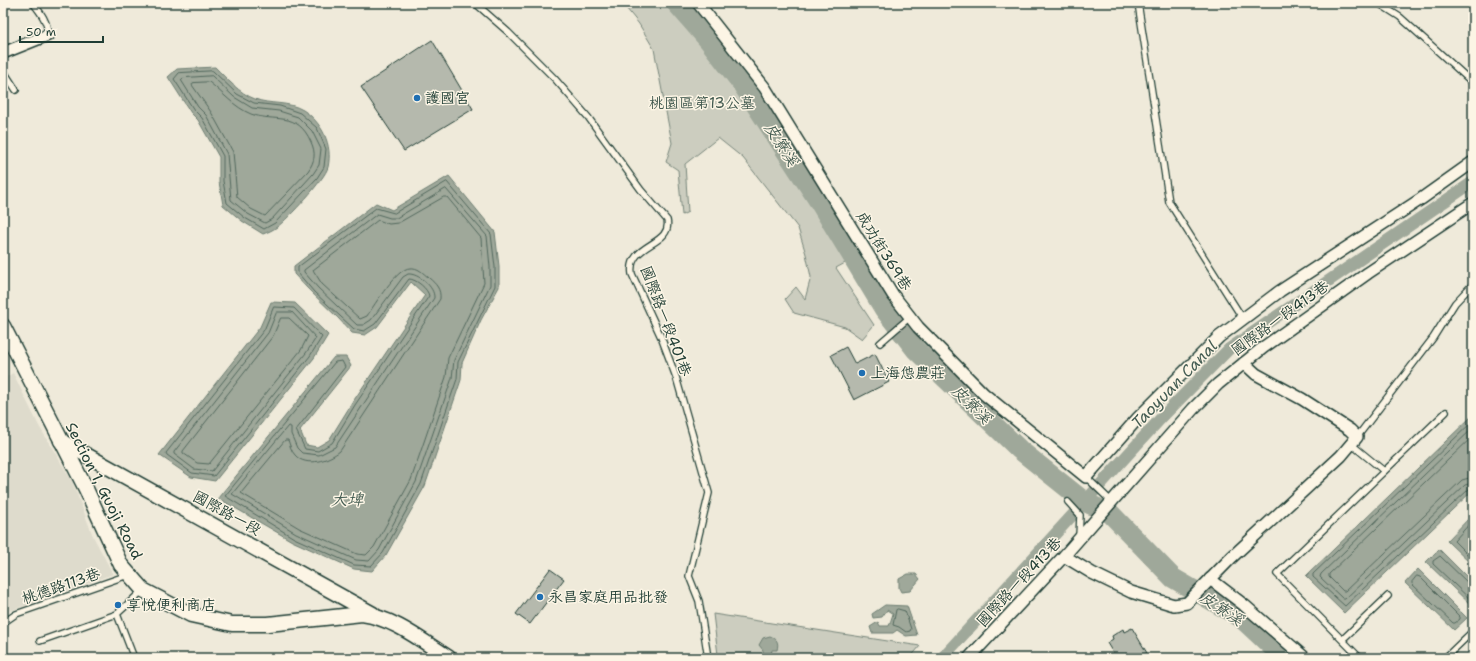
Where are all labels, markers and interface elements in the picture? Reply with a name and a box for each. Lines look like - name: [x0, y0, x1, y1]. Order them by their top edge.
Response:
- scale bar: [20, 18, 103, 44]
- text: 50 m: [26, 24, 56, 40]
- place label: 護國宮: [425, 88, 470, 108]
- marker: 護國宮: [412, 93, 422, 103]
- park label: 桃園區第13公墓: [649, 93, 755, 113]
- water label: 皮寮溪: [760, 118, 804, 171]
- street label: 成功街369巷: [852, 208, 916, 294]
- street label: 國際路一段401巷: [636, 263, 696, 379]
- street label: 國際路一段413巷: [1227, 276, 1333, 360]
- water label: Taoyuan Canal: [1127, 336, 1222, 433]
- place label: 上海怹農莊: [870, 363, 945, 383]
- marker: 上海怹農莊: [857, 368, 867, 378]
- water label: 皮寮溪: [947, 380, 997, 429]
- street label: Section 1, Guoji Road: [61, 419, 147, 563]
- street label: 國際路一段: [189, 486, 265, 540]
- water label: 大埤: [331, 489, 365, 510]
- street label: 國際路一段413巷: [972, 533, 1066, 631]
- street label: 桃德路113巷: [19, 563, 103, 609]
- place label: 永昌家庭用品批發: [548, 587, 668, 607]
- water label: 皮寮溪: [1196, 587, 1248, 631]
- marker: 永昌家庭用品批發: [535, 592, 545, 602]
- place label: 享悅便利商店: [126, 595, 216, 615]
- marker: 享悅便利商店: [113, 600, 123, 610]

